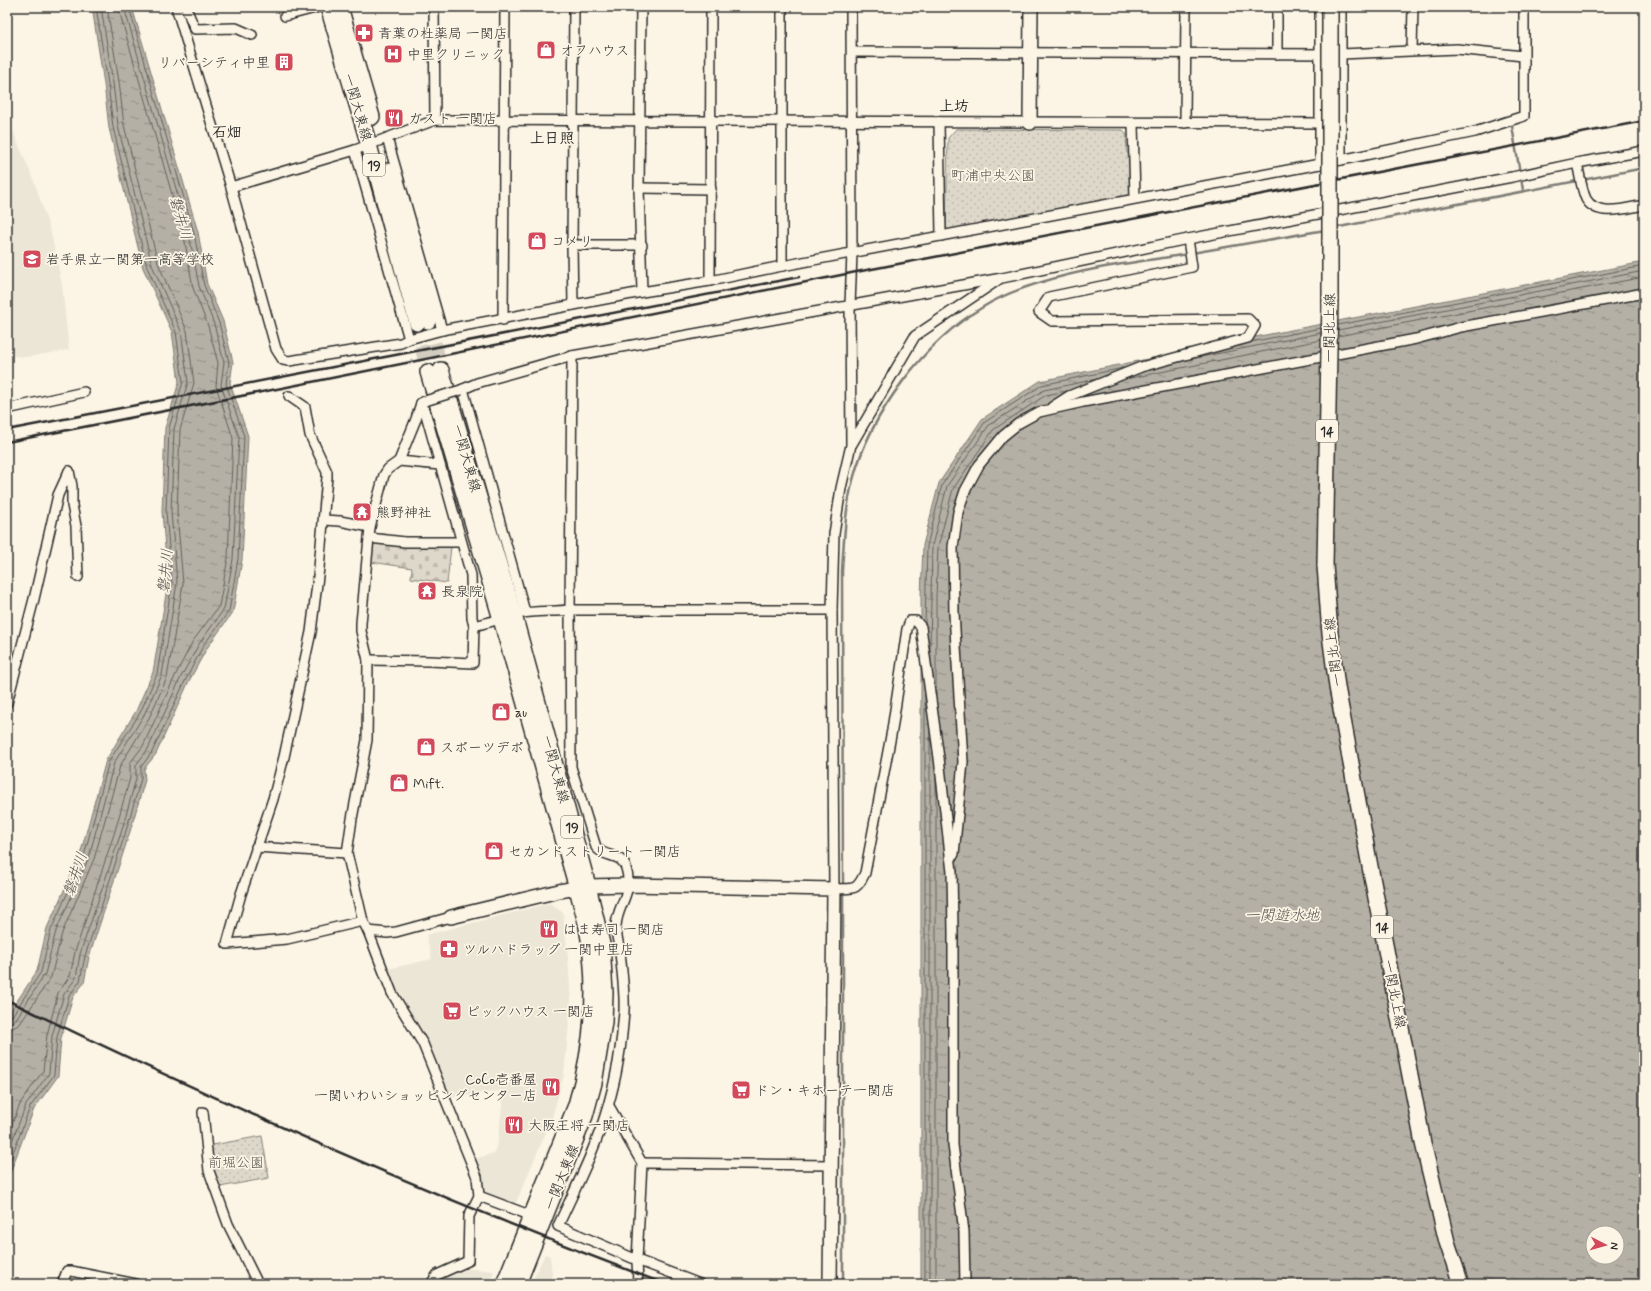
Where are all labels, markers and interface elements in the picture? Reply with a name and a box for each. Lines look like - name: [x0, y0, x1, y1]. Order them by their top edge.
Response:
- pharmacy icon: 青葉の杜薬局 一関店: [353, 22, 375, 44]
- place label: 青葉の杜薬局 一関店: [378, 25, 508, 43]
- shop icon: オフハウス: [535, 39, 557, 61]
- place label: オフハウス: [560, 42, 629, 60]
- hospital icon: 中里クリニック: [382, 43, 404, 65]
- place label: 中里クリニック: [407, 46, 505, 64]
- building icon: リバーシティ中里: [273, 51, 295, 73]
- place label: リバーシティ中里: [158, 54, 270, 72]
- street label: 一関大東線: [339, 71, 375, 143]
- district label: 上坊: [939, 97, 969, 117]
- restaurant icon: ガスト 一関店: [383, 107, 405, 129]
- place label: ガスト 一関店: [408, 110, 497, 128]
- district label: 石畑: [212, 123, 242, 143]
- district label: 上日照: [529, 129, 575, 149]
- road number: 19: [363, 154, 385, 176]
- park label: 町浦中央公園: [951, 167, 1035, 185]
- water label: 磐井川: [164, 194, 196, 243]
- shop icon: コメリ: [526, 230, 548, 252]
- place label: コメリ: [551, 233, 593, 251]
- school or university icon: 岩手県立一関第一高等学校: [21, 248, 43, 270]
- place label: 岩手県立一関第一高等学校: [46, 251, 214, 269]
- street label: 一関北上線: [1320, 293, 1340, 363]
- road number: 14: [1316, 420, 1338, 442]
- street label: 一関大東線: [448, 422, 484, 494]
- temple icon: 熊野神社: [351, 501, 373, 523]
- place label: 熊野神社: [376, 504, 432, 522]
- water label: 磐井川: [154, 548, 178, 594]
- temple icon: 長泉院: [416, 580, 438, 602]
- place label: 長泉院: [441, 583, 483, 601]
- street label: 一関北上線: [1321, 616, 1347, 688]
- shop icon: au: [490, 701, 512, 723]
- place label: au: [515, 704, 527, 722]
- street label: 一関大東線: [537, 733, 573, 805]
- shop icon: スポーツデポ: [415, 736, 437, 758]
- place label: スポーツデポ: [440, 739, 524, 757]
- shop icon: Mift.: [388, 772, 410, 794]
- place label: Mift.: [413, 775, 444, 793]
- road number: 19: [561, 816, 583, 838]
- shop icon: セカンドストリート 一関店: [483, 840, 505, 862]
- place label: セカンドストリート 一関店: [508, 843, 681, 861]
- water label: 磐井川: [59, 850, 93, 899]
- water label: 一関遊水地: [1244, 906, 1320, 926]
- road number: 14: [1371, 916, 1393, 938]
- restaurant icon: はま寿司 一関店: [538, 918, 560, 940]
- place label: はま寿司 一関店: [563, 921, 665, 939]
- pharmacy icon: ツルハドラッグ 一関中里店: [438, 938, 460, 960]
- place label: ツルハドラッグ 一関中里店: [463, 941, 634, 959]
- street label: 一関北上線: [1379, 958, 1410, 1030]
- supermarket icon: ピックハウス 一関店: [441, 1000, 463, 1022]
- place label: ピックハウス 一関店: [466, 1003, 595, 1021]
- place label: CoCo壱番屋 一関いわいショッピングセンター店: [314, 1071, 537, 1105]
- restaurant icon: CoCo壱番屋 一関いわいショッピングセンター店: [540, 1076, 562, 1098]
- supermarket icon: ドン・キホーテ一関店: [730, 1079, 752, 1101]
- place label: ドン・キホーテ一関店: [755, 1082, 895, 1100]
- restaurant icon: 大阪王将 一関店: [503, 1114, 525, 1136]
- place label: 大阪王将 一関店: [528, 1117, 630, 1135]
- street label: 一関大東線: [540, 1142, 583, 1213]
- park label: 前堀公園: [208, 1154, 264, 1172]
- north arrow: [1585, 1225, 1625, 1265]
- text: N: [1607, 1242, 1621, 1250]

